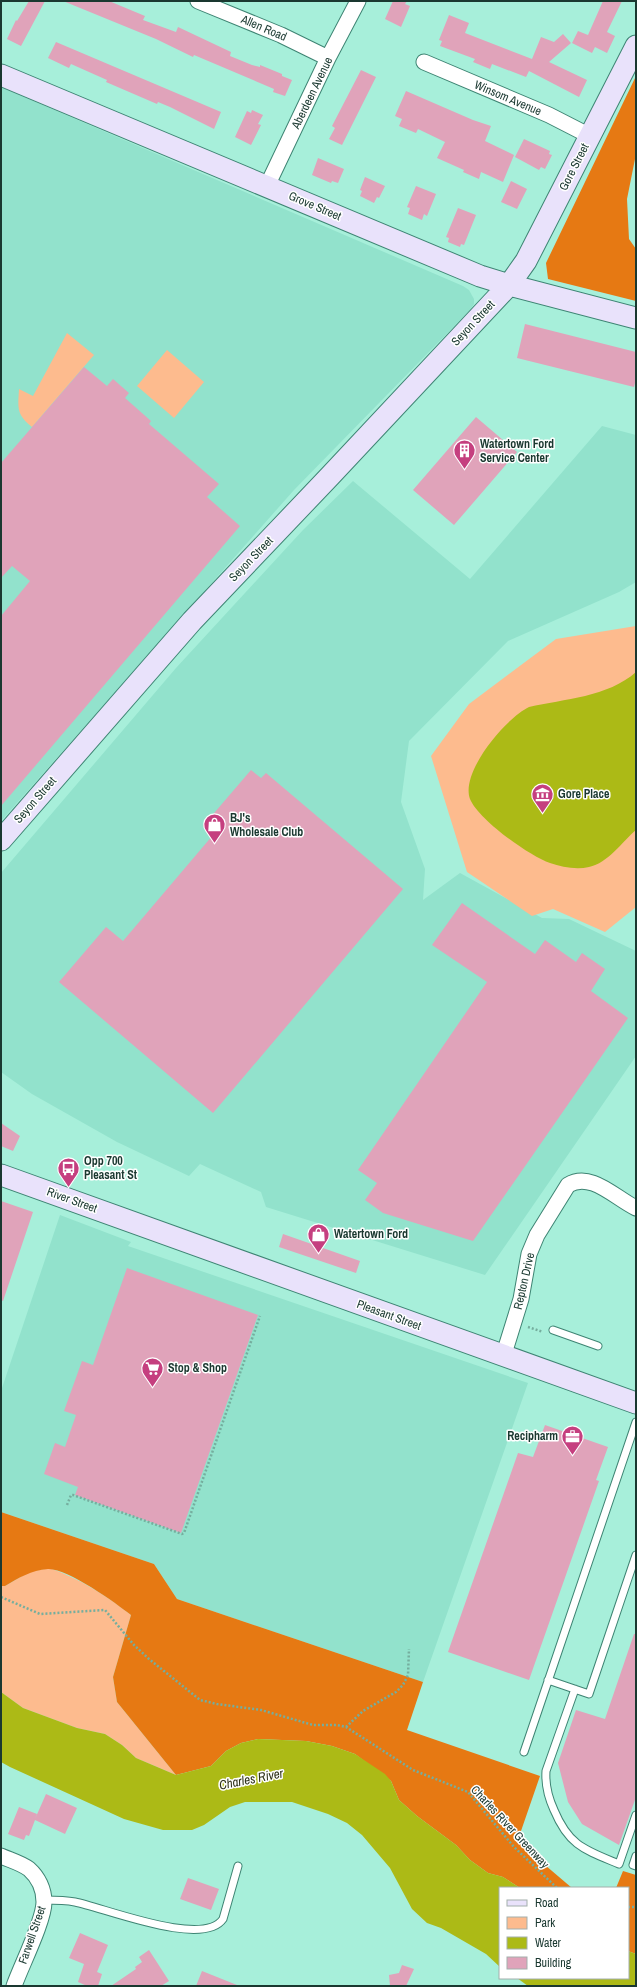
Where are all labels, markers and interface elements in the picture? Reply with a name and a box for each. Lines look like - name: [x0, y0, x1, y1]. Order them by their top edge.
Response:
- street label: Allen Road: [238, 11, 289, 45]
- street label: Aberdeen Avenue: [287, 54, 336, 132]
- street label: Winsom Avenue: [472, 77, 544, 119]
- street label: Gore Street: [555, 140, 593, 193]
- street label: Grove Street: [286, 188, 344, 224]
- street label: Seyon Street: [448, 297, 498, 349]
- place label: Watertown Ford Service Center: [480, 436, 554, 466]
- building icon: Watertown Ford Service Center: [452, 438, 478, 471]
- street label: Seyon Street: [225, 533, 277, 585]
- street label: Seyon Street: [10, 773, 60, 827]
- museum icon: Gore Place: [529, 781, 555, 814]
- place label: Gore Place: [558, 786, 610, 802]
- place label: BJ's Wholesale Club: [230, 810, 303, 840]
- shop icon: BJ's Wholesale Club: [202, 812, 228, 845]
- place label: Opp 700 Pleasant St: [84, 1153, 138, 1183]
- bus stop icon: Opp 700 Pleasant St: [55, 1155, 81, 1188]
- street label: River Street: [45, 1184, 100, 1217]
- shop icon: Watertown Ford: [306, 1221, 332, 1254]
- place label: Watertown Ford: [334, 1226, 408, 1242]
- street label: Repton Drive: [510, 1251, 538, 1311]
- street label: Pleasant Street: [355, 1296, 424, 1334]
- supermarket icon: Stop & Shop: [139, 1355, 165, 1388]
- place label: Stop & Shop: [168, 1360, 227, 1376]
- office icon: Recipharm: [560, 1423, 586, 1456]
- place label: Recipharm: [507, 1428, 558, 1444]
- water label: Charles River: [217, 1764, 285, 1794]
- street label: Charles River Greenway: [467, 1782, 553, 1872]
- legend: [499, 1887, 629, 1979]
- text: Road: [535, 1895, 559, 1911]
- street label: Farwell Street: [15, 1904, 49, 1966]
- text: Park: [535, 1915, 555, 1931]
- text: Water: [535, 1935, 562, 1951]
- text: Building: [535, 1955, 572, 1971]

